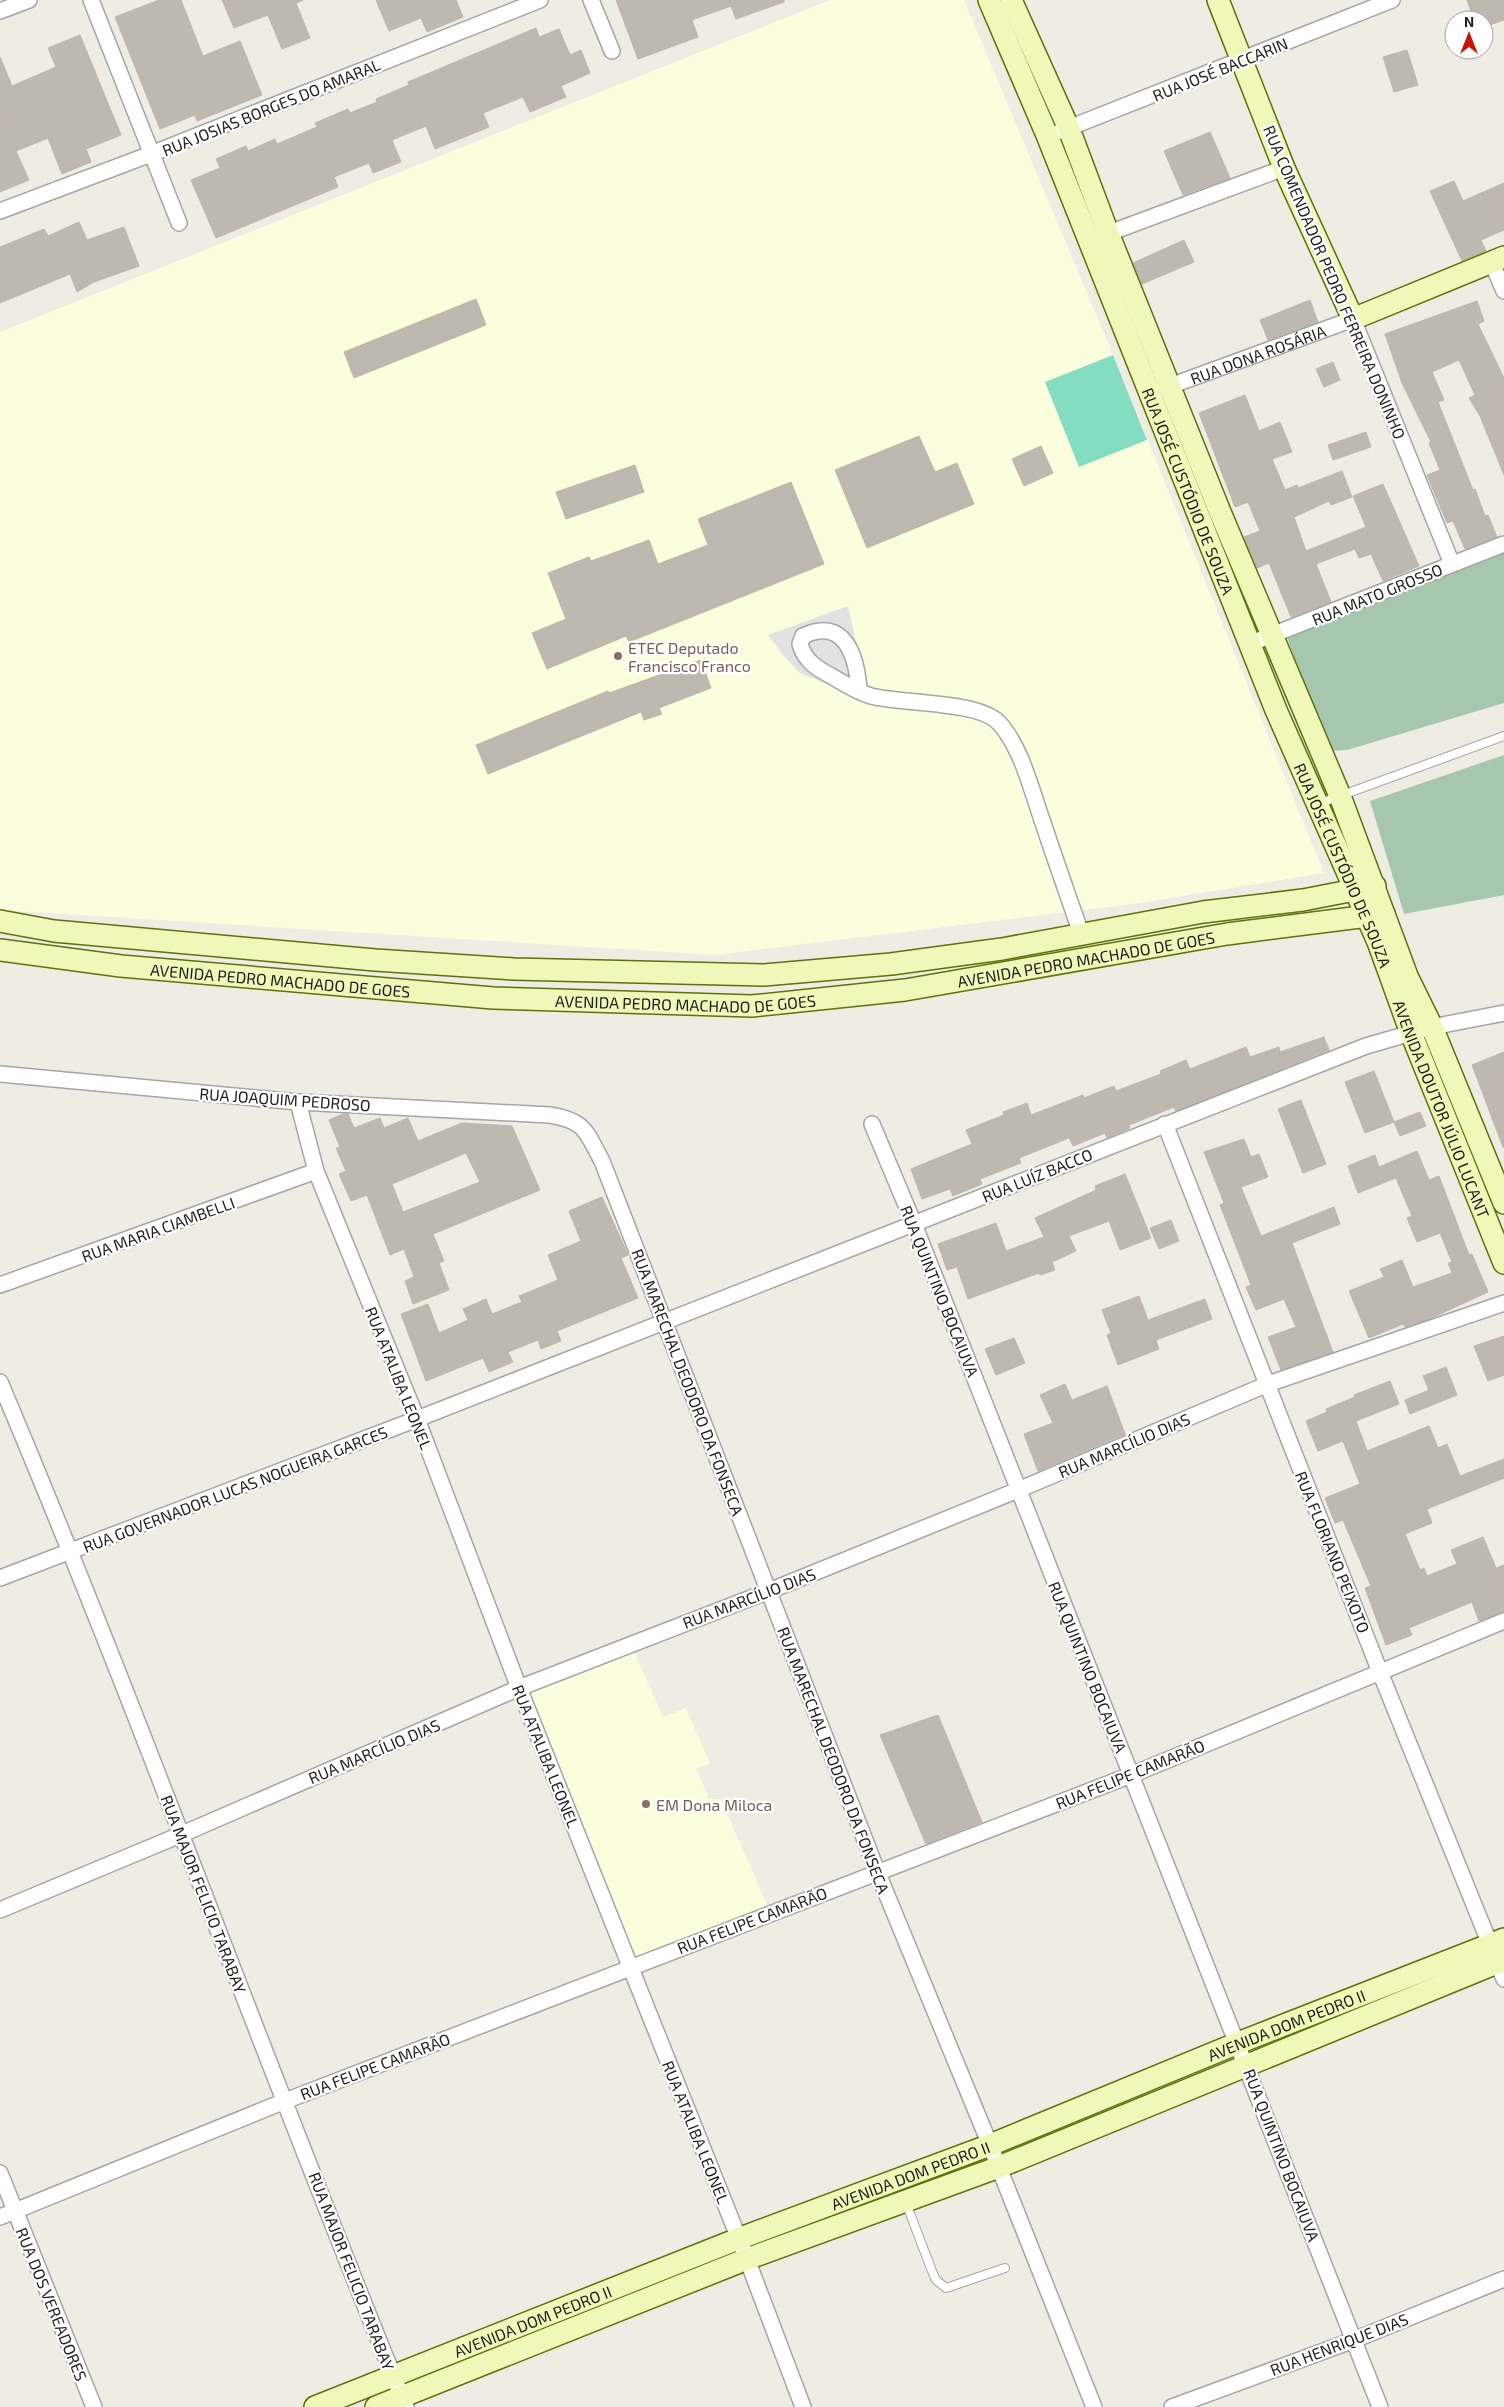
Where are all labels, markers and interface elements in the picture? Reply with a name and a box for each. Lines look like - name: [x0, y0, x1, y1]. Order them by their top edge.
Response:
- north arrow: [1444, 10, 1494, 60]
- text: N: [1464, 13, 1474, 30]
- street label: RUA JOSÉ BACCARIN: [1150, 33, 1290, 105]
- street label: RUA JOSIAS BORGES DO AMARAL: [159, 54, 383, 160]
- street label: RUA COMENDADOR PEDRO FERREIRA DONINHO: [1260, 122, 1410, 442]
- street label: RUA DONA ROSÁRIA: [1187, 320, 1328, 387]
- street label: RUA JOSÉ CUSTÓDIO DE SOUZA: [1139, 385, 1238, 597]
- street label: RUA MATO GROSSO: [1309, 559, 1445, 629]
- place label: ETEC Deputado Francisco Franco: [628, 638, 751, 675]
- marker: ETEC Deputado Francisco Franco: [612, 650, 624, 662]
- street label: RUA JOSÉ CUSTÓDIO DE SOUZA: [1291, 760, 1396, 970]
- street label: AVENIDA PEDRO MACHADO DE GOES: [956, 927, 1216, 990]
- street label: AVENIDA PEDRO MACHADO DE GOES: [149, 959, 411, 1000]
- street label: AVENIDA PEDRO MACHADO DE GOES: [555, 990, 817, 1016]
- street label: AVENIDA DOUTOR JÚLIO LUCANT: [1390, 997, 1494, 1221]
- street label: RUA JOAQUIM PEDROSO: [199, 1084, 371, 1115]
- street label: RUA LUÍZ BACCO: [979, 1144, 1095, 1206]
- street label: RUA MARIA CIAMBELLI: [79, 1192, 237, 1266]
- street label: RUA QUINTINO BOCAIUVA: [896, 1203, 983, 1380]
- street label: RUA MARECHAL DEODORO DA FONSECA: [628, 1246, 748, 1518]
- street label: RUA ATALIBA LEONEL: [362, 1304, 436, 1452]
- street label: RUA MARCÍLIO DIAS: [1055, 1409, 1193, 1481]
- street label: RUA GOVERNADOR LUCAS NOGUEIRA GARCES: [80, 1422, 390, 1556]
- street label: RUA FLORIANO PEIXOTO: [1292, 1468, 1374, 1636]
- street label: RUA MARCÍLIO DIAS: [680, 1564, 818, 1632]
- street label: RUA QUINTINO BOCAIUVA: [1044, 1579, 1131, 1756]
- street label: RUA MARECHAL DEODORO DA FONSECA: [774, 1624, 894, 1896]
- street label: RUA ATALIBA LEONEL: [509, 1682, 583, 1830]
- street label: RUA MARCÍLIO DIAS: [305, 1715, 443, 1787]
- street label: RUA FELIPE CAMARÃO: [1053, 1735, 1207, 1813]
- street label: RUA MAJOR FELICIO TARABAY: [157, 1792, 251, 1996]
- place label: EM Dona Miloca: [656, 1795, 772, 1814]
- marker: EM Dona Miloca: [640, 1798, 652, 1810]
- street label: RUA FELIPE CAMARÃO: [674, 1883, 830, 1957]
- street label: AVENIDA DOM PEDRO II: [1205, 1985, 1368, 2064]
- street label: RUA FELIPE CAMARÃO: [297, 2029, 453, 2103]
- street label: RUA ATALIBA LEONEL: [659, 2058, 733, 2206]
- street label: RUA QUINTINO BOCAIUVA: [1239, 2066, 1324, 2244]
- street label: AVENIDA DOM PEDRO II: [828, 2136, 992, 2213]
- street label: RUA MAJOR FELICIO TARABAY: [305, 2169, 399, 2373]
- street label: RUA DOS VEREADORES: [13, 2225, 91, 2383]
- street label: AVENIDA DOM PEDRO II: [451, 2281, 614, 2360]
- street label: RUA HENRIQUE DIAS: [1267, 2309, 1411, 2380]

